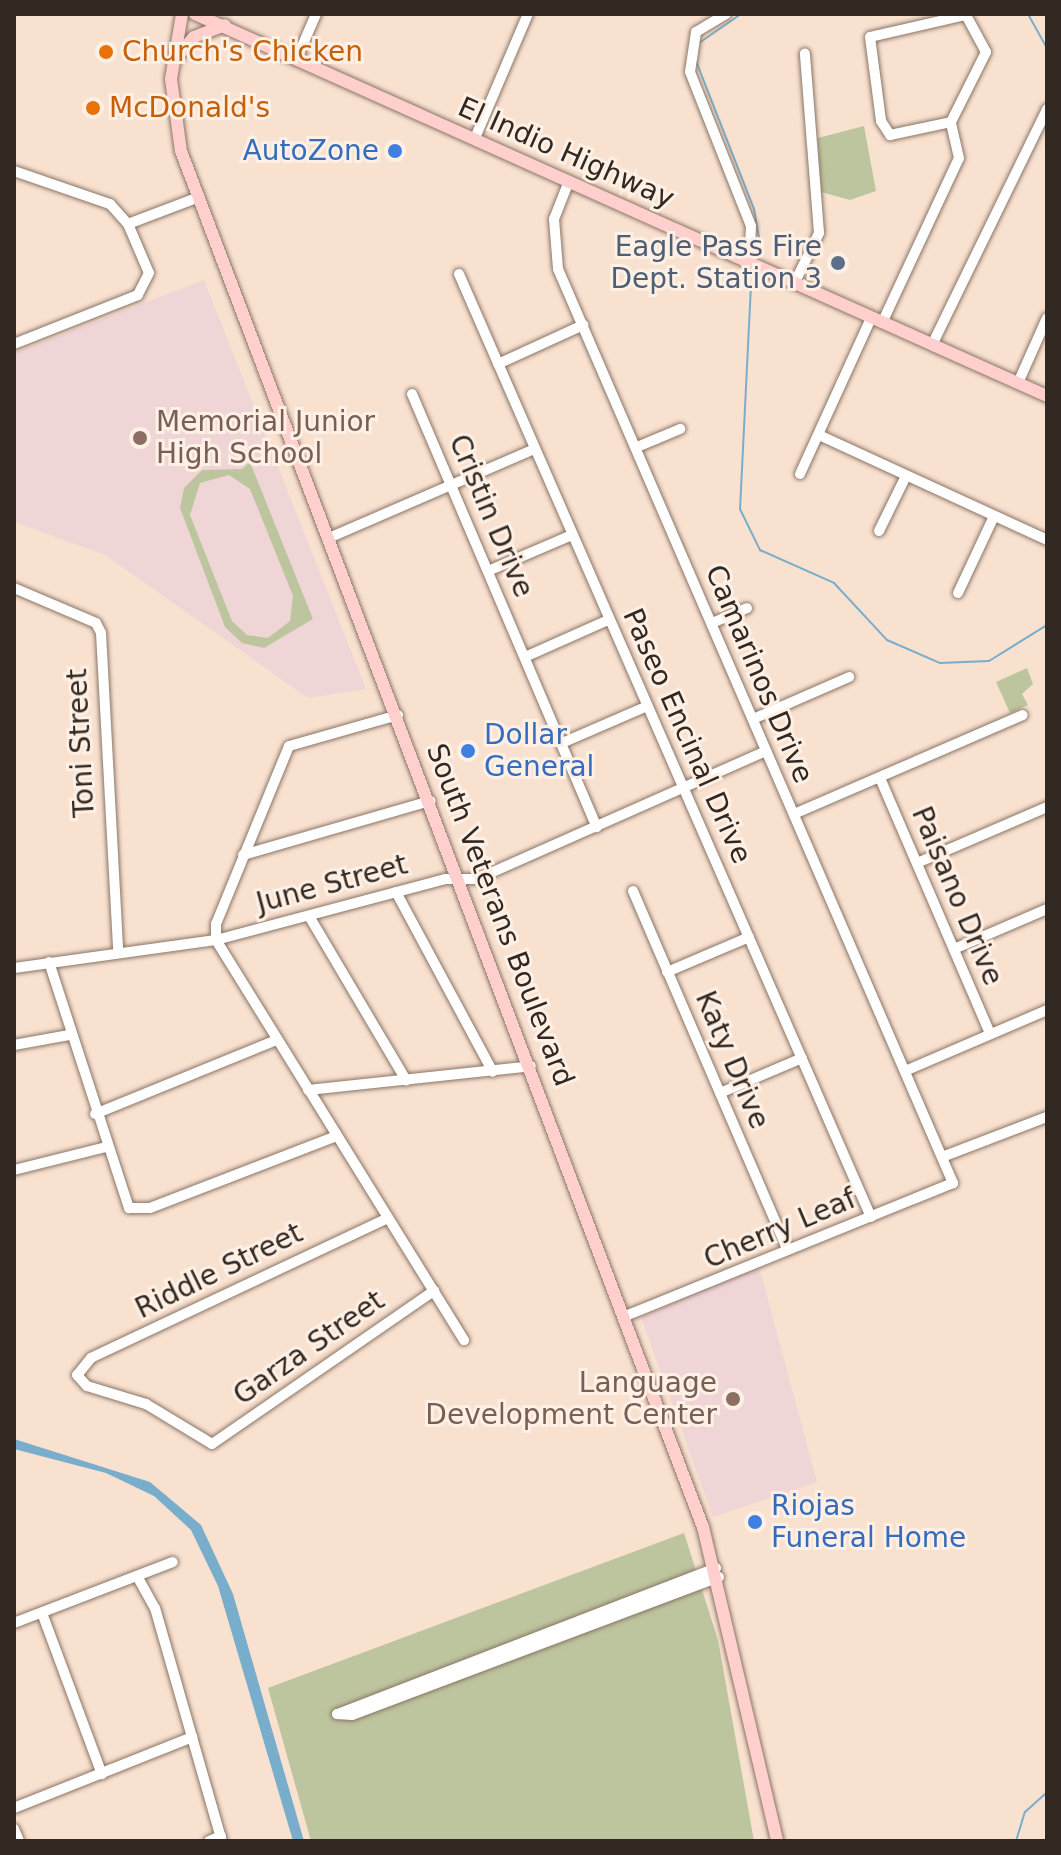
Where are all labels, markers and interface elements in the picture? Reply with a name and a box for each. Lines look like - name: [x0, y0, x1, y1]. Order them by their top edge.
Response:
- place label: Church's Chicken: [122, 35, 363, 69]
- marker: Church's Chicken: [97, 43, 115, 61]
- street label: El Indio Highway: [453, 90, 679, 216]
- place label: McDonald's: [109, 91, 270, 125]
- marker: McDonald's: [84, 99, 102, 117]
- place label: AutoZone: [243, 134, 379, 168]
- marker: AutoZone: [386, 142, 404, 160]
- place label: Eagle Pass Fire Dept. Station 3: [610, 230, 822, 296]
- marker: Eagle Pass Fire Dept. Station 3: [829, 254, 847, 272]
- place label: Memorial Junior High School: [156, 405, 375, 471]
- marker: Memorial Junior High School: [131, 429, 149, 447]
- street label: Cristin Drive: [442, 430, 540, 602]
- street label: Camarinos Drive: [698, 560, 820, 788]
- street label: Paseo Encinal Drive: [616, 603, 758, 869]
- street label: Toni Street: [60, 668, 102, 818]
- place label: Dollar General: [484, 718, 594, 784]
- street label: South Veterans Boulevard: [419, 739, 581, 1091]
- marker: Dollar General: [459, 742, 477, 760]
- street label: Paisano Drive: [904, 802, 1010, 990]
- street label: June Street: [253, 848, 411, 920]
- street label: Katy Drive: [688, 986, 776, 1134]
- street label: Cherry Leaf: [699, 1182, 861, 1276]
- street label: Riddle Street: [130, 1216, 308, 1326]
- street label: Garza Street: [227, 1284, 391, 1412]
- place label: Language Development Center: [425, 1366, 717, 1432]
- marker: Language Development Center: [724, 1390, 742, 1408]
- place label: Riojas Funeral Home: [771, 1489, 966, 1555]
- marker: Riojas Funeral Home: [746, 1513, 764, 1531]

